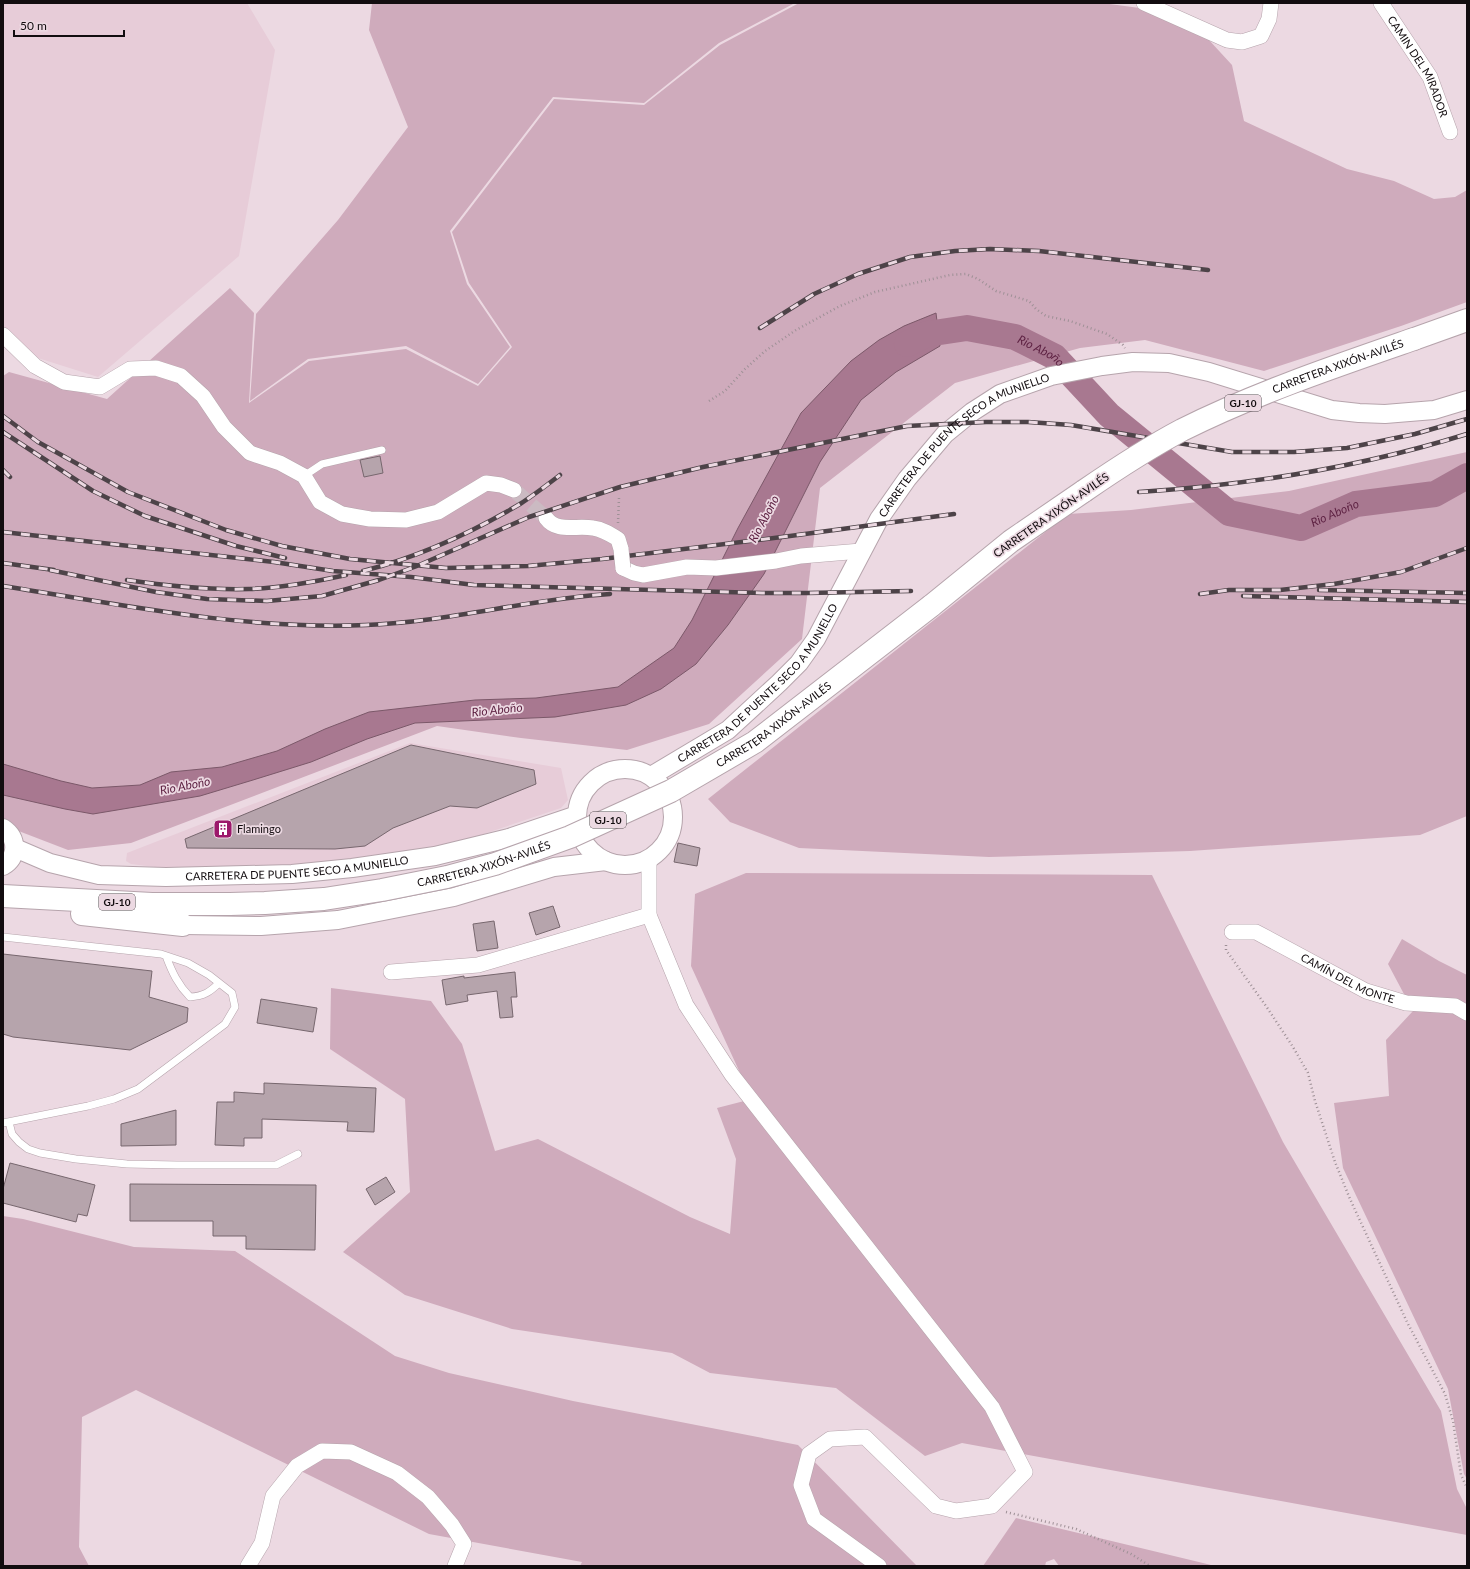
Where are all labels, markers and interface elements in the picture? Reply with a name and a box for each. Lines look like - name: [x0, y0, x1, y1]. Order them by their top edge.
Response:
- scale bar: [14, 12, 124, 38]
- street label: CAMIN DEL MIRADOR: [1385, 13, 1451, 119]
- text: 50 m: [20, 18, 47, 33]
- water label: Rio Aboño: [1015, 332, 1068, 369]
- street label: CARRETERA XIXÓN-AVILÉS: [1270, 336, 1405, 395]
- street label: CARRETERA DE PUENTE SECO A MUNIELLO: [875, 370, 1051, 519]
- road number: GJ-10: [1225, 395, 1261, 411]
- street label: CARRETERA XIXÓN-AVILÉS: [990, 470, 1111, 560]
- water label: Rio Aboño: [745, 493, 782, 545]
- water label: Rio Aboño: [1308, 496, 1361, 530]
- street label: CARRETERA DE PUENTE SECO A MUNIELLO: [675, 601, 840, 765]
- street label: CARRETERA XIXÓN-AVILÉS: [713, 679, 833, 769]
- water label: Rio Aboño: [471, 699, 523, 720]
- water label: Rio Aboño: [158, 773, 211, 798]
- road number: GJ-10: [590, 812, 626, 828]
- building icon: Flamingo: [212, 818, 234, 840]
- place label: Flamingo: [237, 822, 281, 835]
- street label: CARRETERA XIXÓN-AVILÉS: [416, 838, 552, 889]
- street label: CARRETERA DE PUENTE SECO A MUNIELLO: [185, 853, 409, 883]
- road number: GJ-10: [99, 894, 135, 910]
- street label: CAMÍN DEL MONTE: [1299, 950, 1396, 1005]

